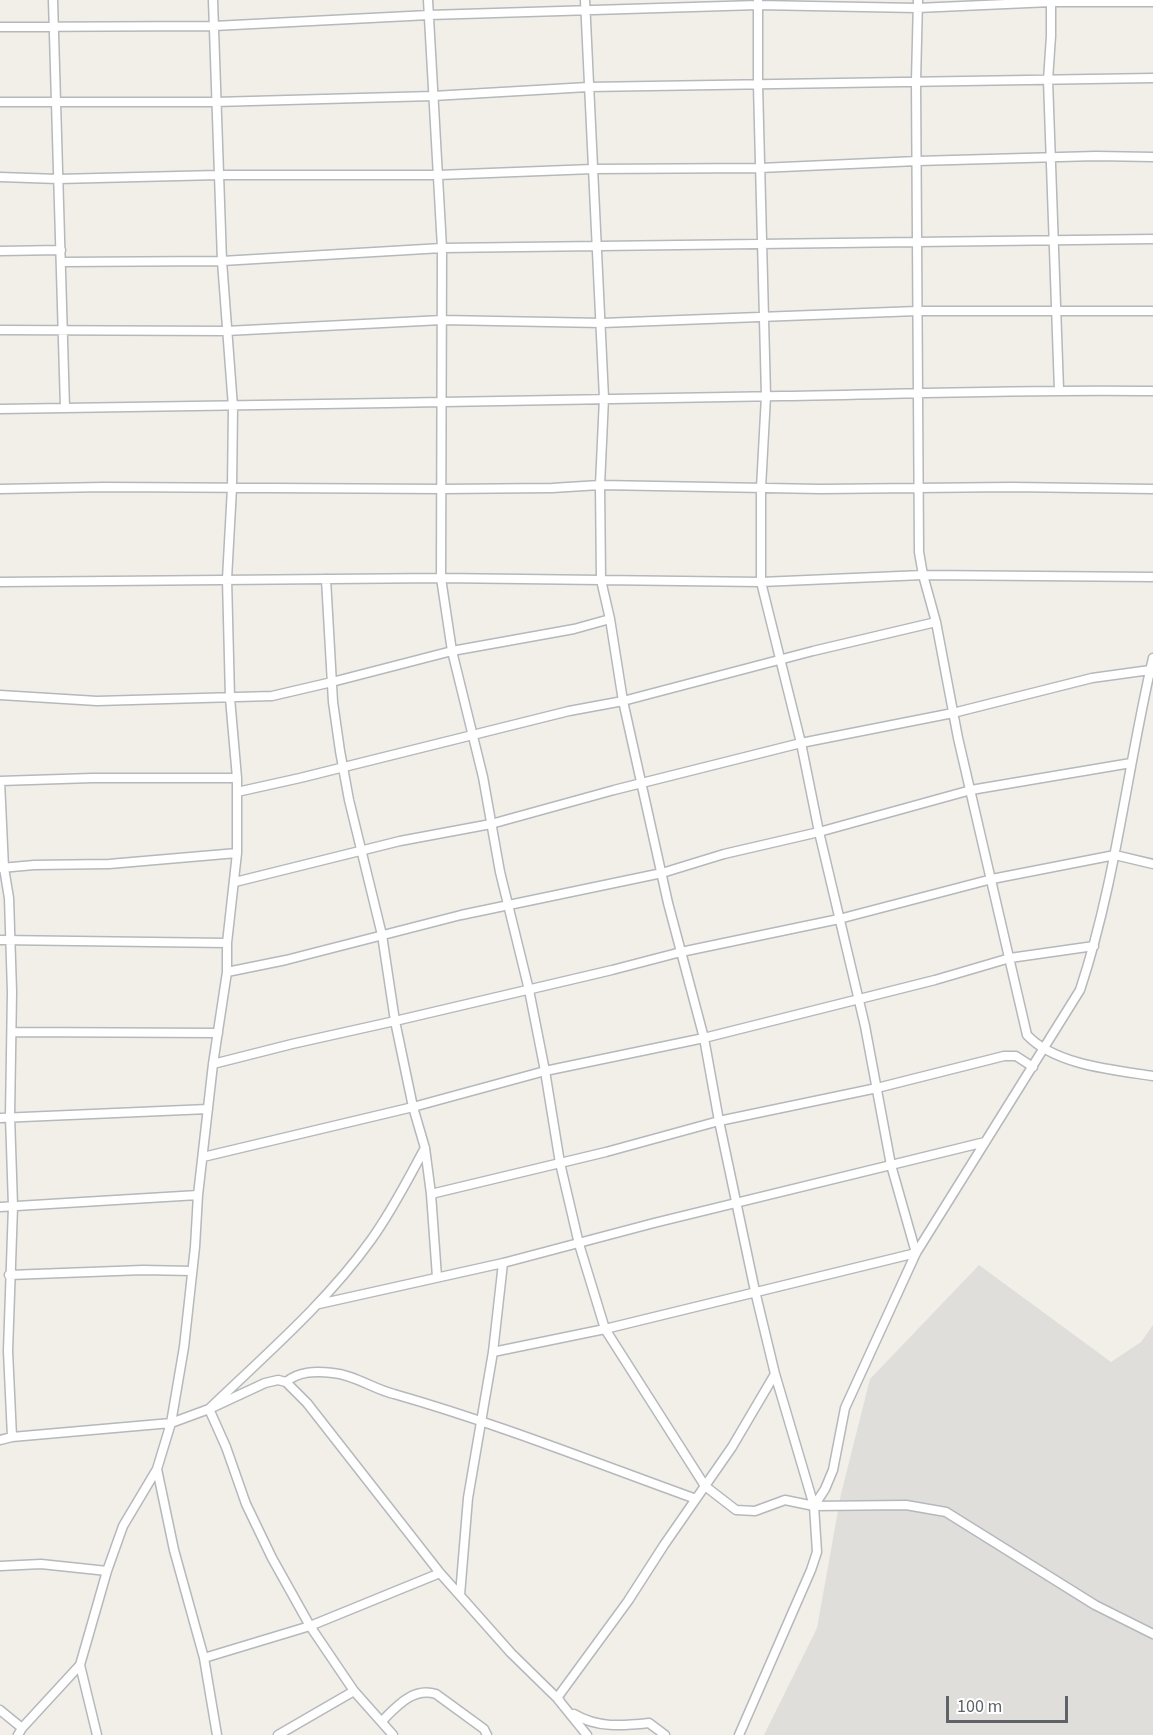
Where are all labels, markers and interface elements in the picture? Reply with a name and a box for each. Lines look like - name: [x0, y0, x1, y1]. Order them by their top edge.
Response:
- scale bar: [949, 1684, 1070, 1722]
- text: 100 m: [957, 1694, 1002, 1719]

